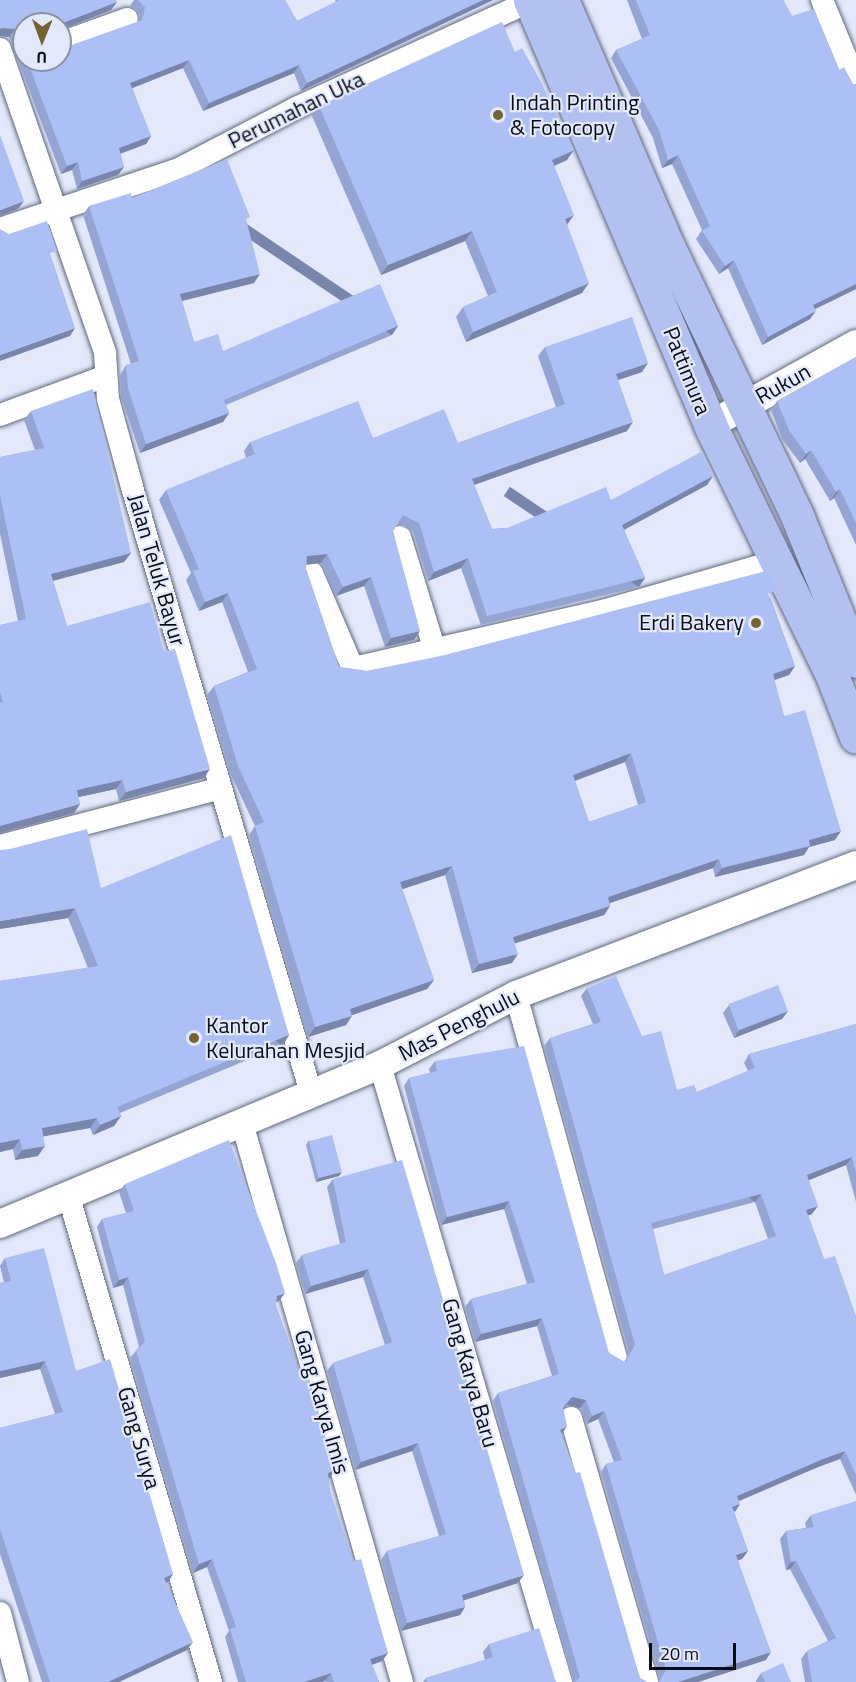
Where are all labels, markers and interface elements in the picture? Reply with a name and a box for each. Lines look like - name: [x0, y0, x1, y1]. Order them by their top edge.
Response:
- north arrow: [12, 12, 72, 72]
- text: U: [36, 46, 47, 70]
- street label: Perumahan Uka: [224, 66, 368, 154]
- place label: Indah Printing & Fotocopy: [510, 89, 639, 140]
- marker: Indah Printing & Fotocopy: [491, 108, 505, 122]
- street label: Pattimura: [657, 323, 717, 419]
- street label: Rukun: [751, 358, 815, 410]
- street label: Jalan Teluk Bayur: [123, 491, 191, 649]
- place label: Erdi Bakery: [639, 610, 744, 636]
- marker: Erdi Bakery: [749, 616, 763, 630]
- street label: Mas Penghulu: [394, 983, 524, 1067]
- place label: Kantor Kelurahan Mesjid: [206, 1012, 365, 1064]
- marker: Kantor Kelurahan Mesjid: [187, 1031, 201, 1045]
- street label: Gang Karya Baru: [436, 1295, 504, 1451]
- street label: Gang Karya Imis: [289, 1327, 355, 1477]
- street label: Gang Surya: [112, 1384, 166, 1492]
- scale bar: [652, 1631, 739, 1669]
- text: 20 m: [660, 1640, 699, 1667]

